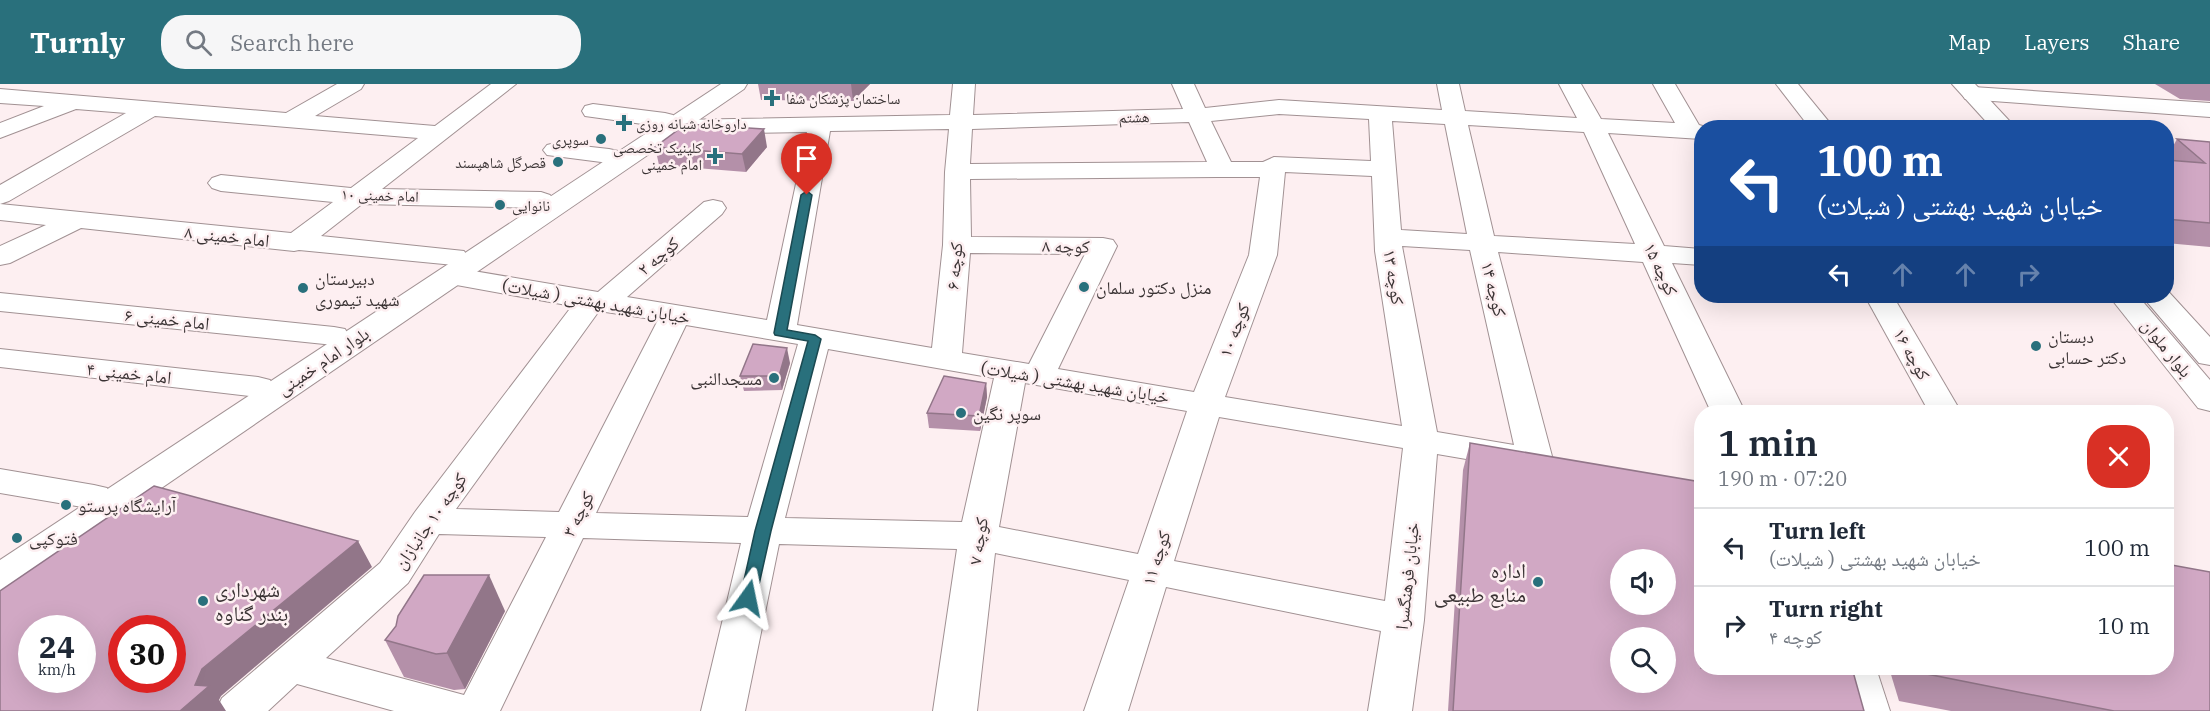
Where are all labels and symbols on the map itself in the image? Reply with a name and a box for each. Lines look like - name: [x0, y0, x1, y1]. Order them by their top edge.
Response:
- marker: ساختمان پزشکان شفا: [763, 89, 781, 107]
- place label: ساختمان پزشکان شفا: [786, 89, 900, 109]
- street label: هشتم: [1118, 107, 1150, 128]
- place label: داروخانه شبانه روزی: [636, 114, 747, 134]
- marker: داروخانه شبانه روزی: [617, 116, 631, 130]
- place label: سوپری: [552, 130, 589, 150]
- marker: سوپری: [594, 132, 608, 146]
- pin: [781, 133, 832, 195]
- place label: کلینیک تخصصی امام خمینی: [613, 138, 702, 175]
- marker: کلینیک تخصصی امام خمینی: [706, 147, 724, 165]
- place label: قصرگل شاهپسند: [455, 153, 546, 173]
- marker: قصرگل شاهپسند: [551, 155, 565, 169]
- street label: امام خمینی ۱۰: [341, 184, 419, 207]
- place label: نانوایی: [512, 196, 550, 216]
- marker: نانوایی: [493, 198, 507, 212]
- street label: امام خمینی ۸: [183, 220, 271, 253]
- street label: کوچه ۲: [632, 231, 684, 280]
- street label: کوچه ۸: [1042, 234, 1091, 258]
- street label: کوچه ۱۵: [1639, 239, 1683, 300]
- street label: کوچه ۶: [940, 241, 968, 291]
- street label: کوچه ۱۳: [1378, 248, 1410, 307]
- street label: کوچه ۱۴: [1476, 259, 1512, 319]
- place label: دبیرستان شهید تیموری: [315, 267, 399, 311]
- street label: خیابان شهید بهشتی ( شیلات): [500, 273, 692, 329]
- place label: منزل دکتور سلمان: [1096, 276, 1211, 299]
- marker: منزل دکتور سلمان: [1077, 280, 1091, 294]
- marker: دبیرستان شهید تیموری: [296, 281, 310, 295]
- street label: کوچه ۱۰: [1213, 299, 1255, 360]
- street label: امام خمینی ۶: [123, 303, 211, 336]
- street label: بلوار ملوان: [2136, 314, 2198, 382]
- street label: بلوار امام خمینی: [273, 322, 374, 401]
- street label: کوچه ۱۶: [1888, 324, 1936, 384]
- place label: دبستان دکتر حسابی: [2048, 325, 2126, 369]
- marker: دبستان دکتر حسابی: [2029, 339, 2043, 353]
- street label: خیابان شهید بهشتی ( شیلات): [979, 356, 1171, 408]
- street label: امام خمینی ۴: [85, 357, 173, 390]
- place label: مسجدالنبی: [690, 367, 762, 390]
- marker: مسجدالنبی: [767, 371, 781, 385]
- place label: سوپر نگین: [973, 402, 1041, 425]
- marker: سوپر نگین: [954, 406, 968, 420]
- street label: کوچه ۱۰ جانبازان: [388, 468, 472, 574]
- street label: کوچه ۳: [557, 487, 599, 540]
- place label: آرایشگاه پرستو: [78, 494, 177, 517]
- marker: آرایشگاه پرستو: [59, 498, 73, 512]
- street label: کوچه ۷: [963, 515, 993, 566]
- street label: خیابان فرهنگسرا: [1390, 521, 1424, 631]
- place label: فتوکپی: [29, 527, 78, 550]
- street label: کوچه ۱۱: [1136, 527, 1176, 588]
- marker: فتوکپی: [10, 531, 24, 545]
- place label: اداره منابع طبیعی: [1434, 556, 1526, 608]
- position arrow: [716, 566, 780, 630]
- place label: شهرداری بندر گناوه: [215, 575, 288, 627]
- marker: اداره منابع طبیعی: [1531, 575, 1545, 589]
- marker: شهرداری بندر گناوه: [196, 594, 210, 608]
- speed limit sign: 30: [108, 615, 186, 693]

